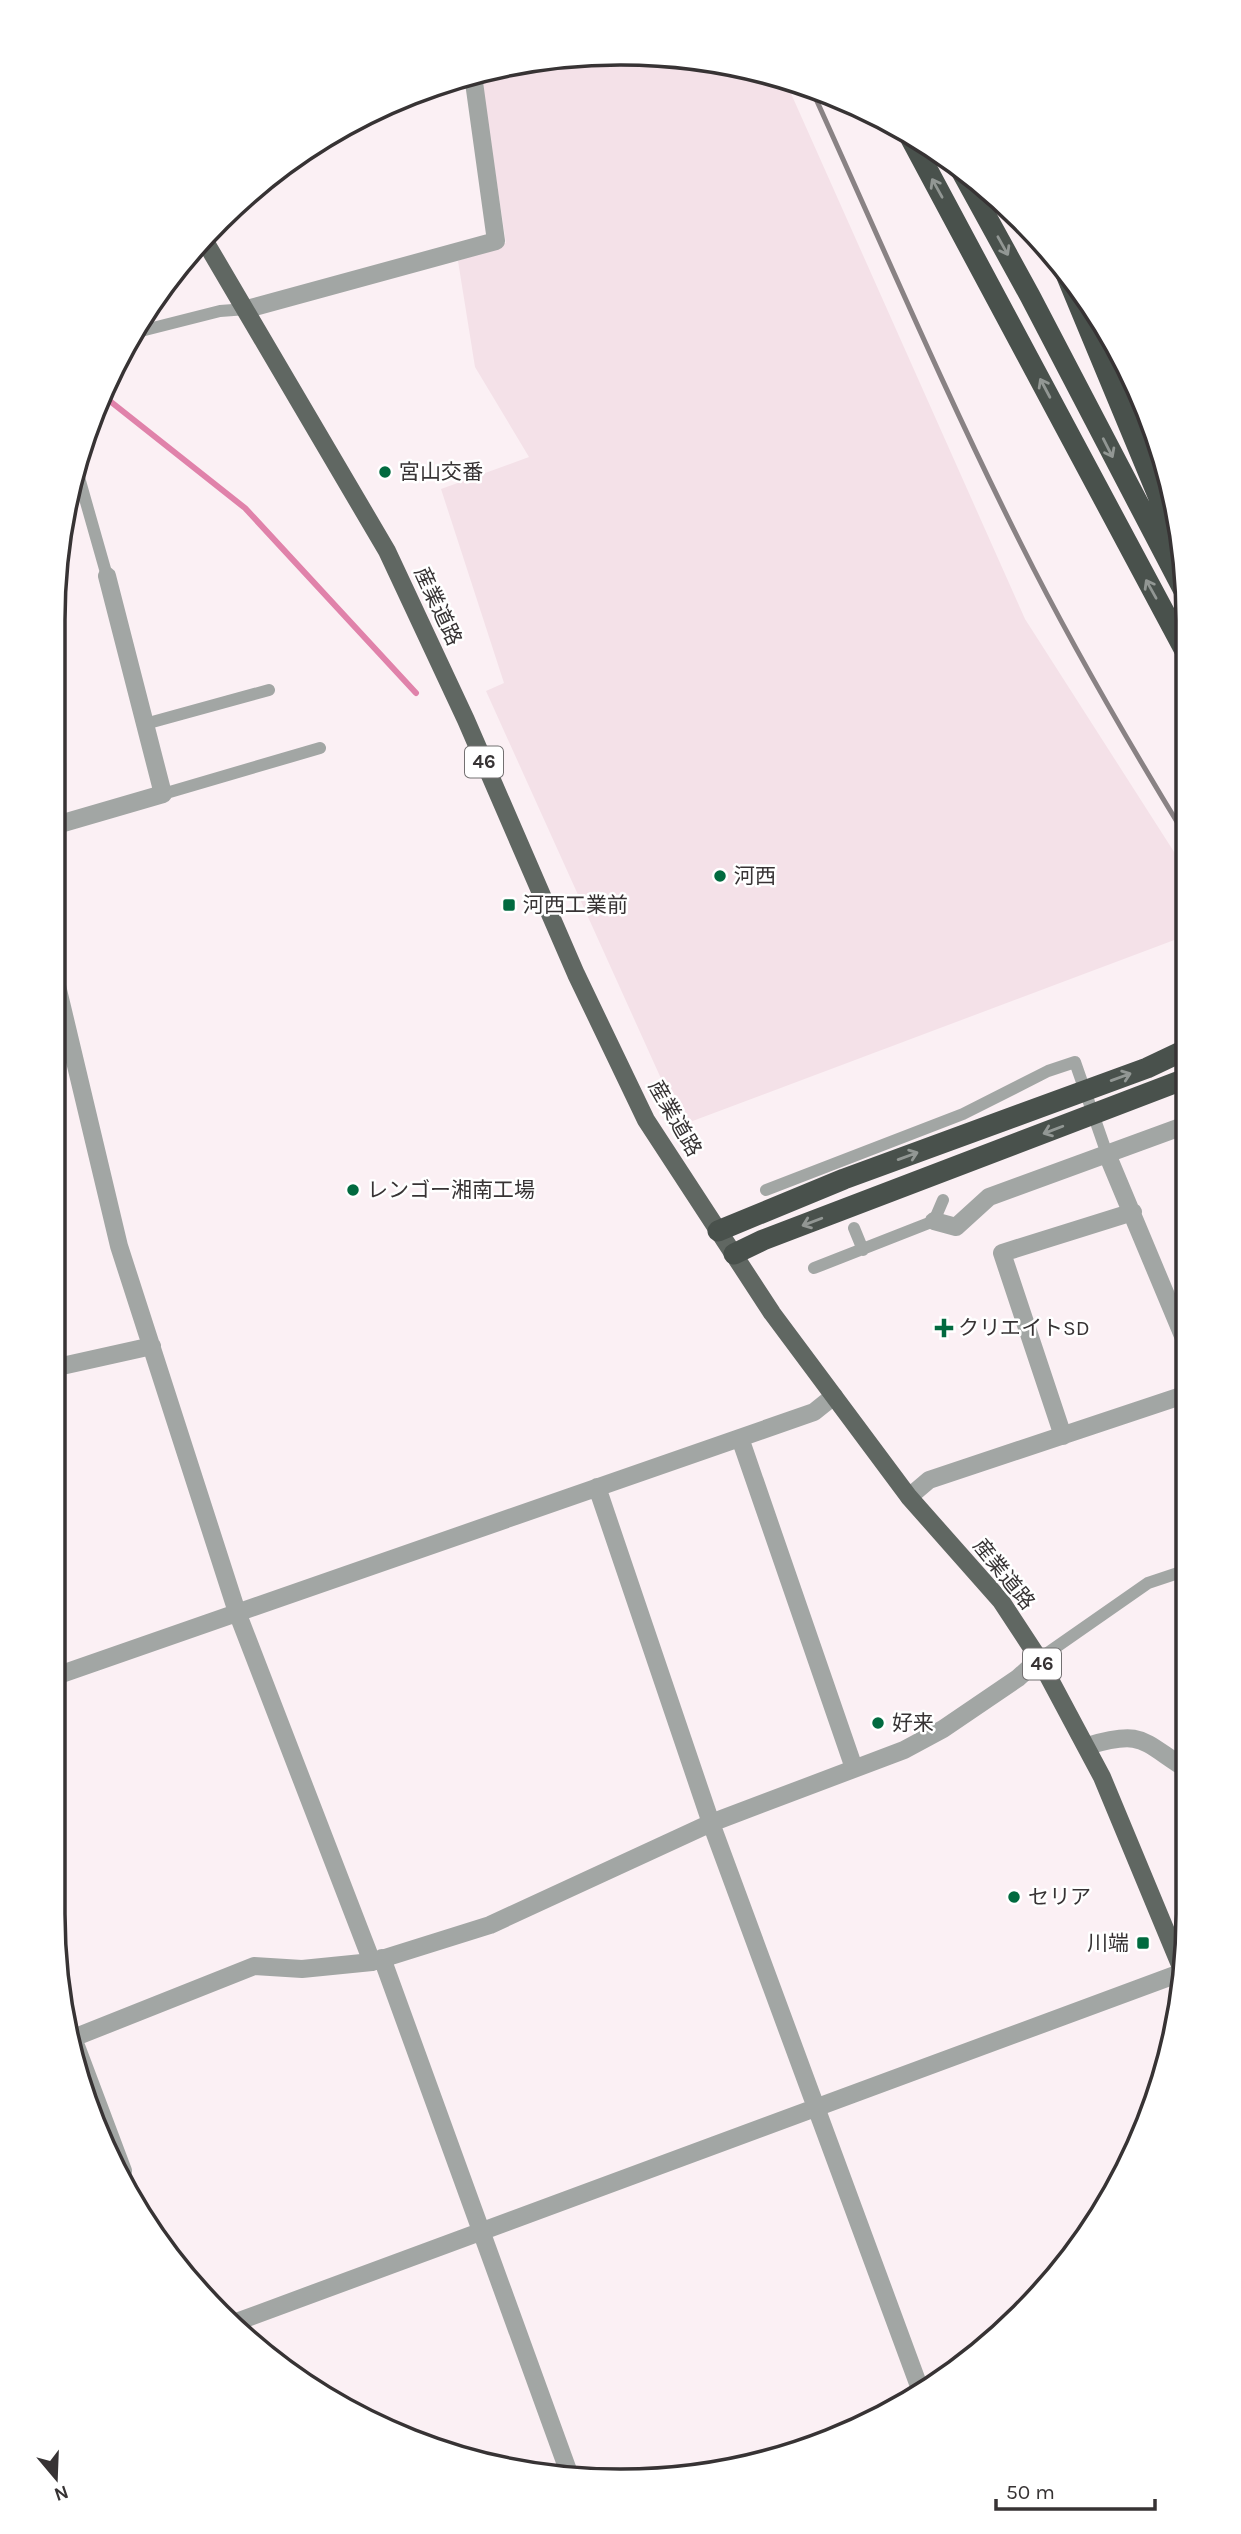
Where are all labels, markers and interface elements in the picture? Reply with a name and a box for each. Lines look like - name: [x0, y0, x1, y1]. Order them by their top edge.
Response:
- one-way arrow: [930, 178, 943, 199]
- one-way arrow: [996, 236, 1010, 256]
- one-way arrow: [1037, 379, 1051, 399]
- one-way arrow: [1102, 437, 1116, 458]
- place label: 宮山交番: [399, 460, 483, 484]
- marker: 宮山交番: [377, 464, 393, 480]
- street label: 産業道路: [409, 563, 467, 649]
- one-way arrow: [1144, 580, 1158, 600]
- road number: 46: [465, 747, 503, 778]
- place label: 河西: [734, 864, 776, 888]
- marker: 河西: [712, 868, 728, 884]
- place label: 河西工業前: [523, 893, 628, 917]
- marker: 河西工業前: [501, 897, 517, 913]
- one-way arrow: [1110, 1070, 1132, 1082]
- street label: 産業道路: [644, 1076, 706, 1160]
- one-way arrow: [1043, 1124, 1065, 1137]
- one-way arrow: [896, 1148, 918, 1161]
- place label: レンゴー湘南工場: [367, 1178, 535, 1202]
- marker: レンゴー湘南工場: [345, 1182, 361, 1198]
- one-way arrow: [801, 1216, 823, 1229]
- place label: クリエイトSD: [958, 1316, 1090, 1340]
- marker: クリエイトSD: [936, 1320, 952, 1336]
- street label: 産業道路: [968, 1534, 1040, 1614]
- road number: 46: [1023, 1648, 1061, 1680]
- place label: 好来: [892, 1711, 934, 1735]
- marker: 好来: [870, 1715, 886, 1731]
- place label: セリア: [1028, 1885, 1091, 1909]
- marker: セリア: [1006, 1889, 1022, 1905]
- place label: 川端: [1087, 1931, 1129, 1955]
- marker: 川端: [1135, 1935, 1151, 1951]
- north arrow: [21, 2443, 91, 2513]
- scale bar: [996, 2468, 1155, 2512]
- text: 50 m: [1006, 2480, 1055, 2504]
- text: N: [51, 2481, 71, 2506]

